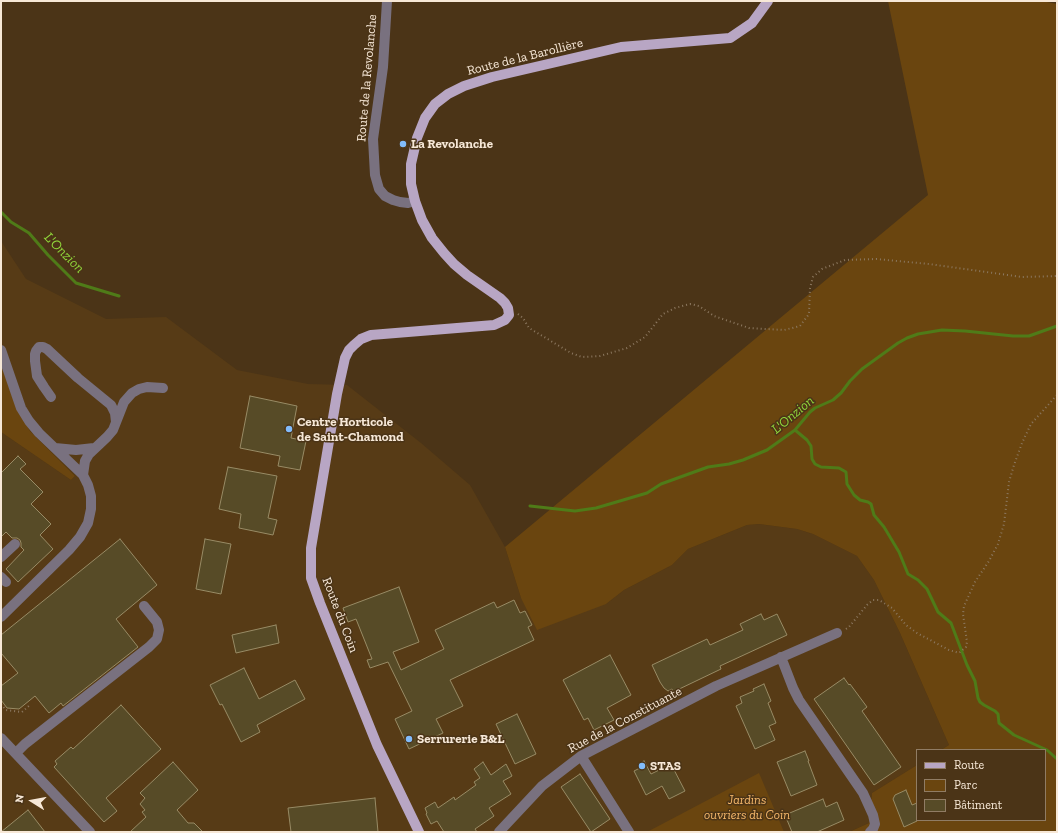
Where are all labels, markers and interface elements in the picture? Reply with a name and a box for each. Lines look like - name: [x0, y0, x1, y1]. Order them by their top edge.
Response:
- street label: Route de la Revolanche: [354, 14, 380, 142]
- street label: Route de la Barollière: [465, 35, 585, 79]
- place label: La Revolanche: [411, 136, 493, 152]
- marker: La Revolanche: [398, 139, 408, 149]
- water label: L'Onzion: [40, 229, 88, 277]
- water label: L'Onzion: [768, 392, 818, 438]
- place label: Centre Horticole de Saint-Chamond: [297, 414, 404, 445]
- marker: Centre Horticole de Saint-Chamond: [284, 424, 294, 434]
- street label: Route du Coin: [319, 575, 361, 655]
- street label: Rue de la Constituante: [565, 683, 685, 757]
- place label: Serrurerie B&L: [417, 731, 504, 747]
- marker: Serrurerie B&L: [404, 734, 414, 744]
- legend: [916, 749, 1046, 821]
- place label: STAS: [650, 758, 681, 774]
- text: Route: [954, 758, 984, 772]
- marker: STAS: [637, 761, 647, 771]
- text: Parc: [954, 778, 977, 792]
- north arrow: [12, 781, 52, 821]
- park label: Jardins ouvriers du Coin: [704, 792, 790, 823]
- text: N: [13, 793, 27, 804]
- text: Bâtiment: [954, 798, 1002, 812]

